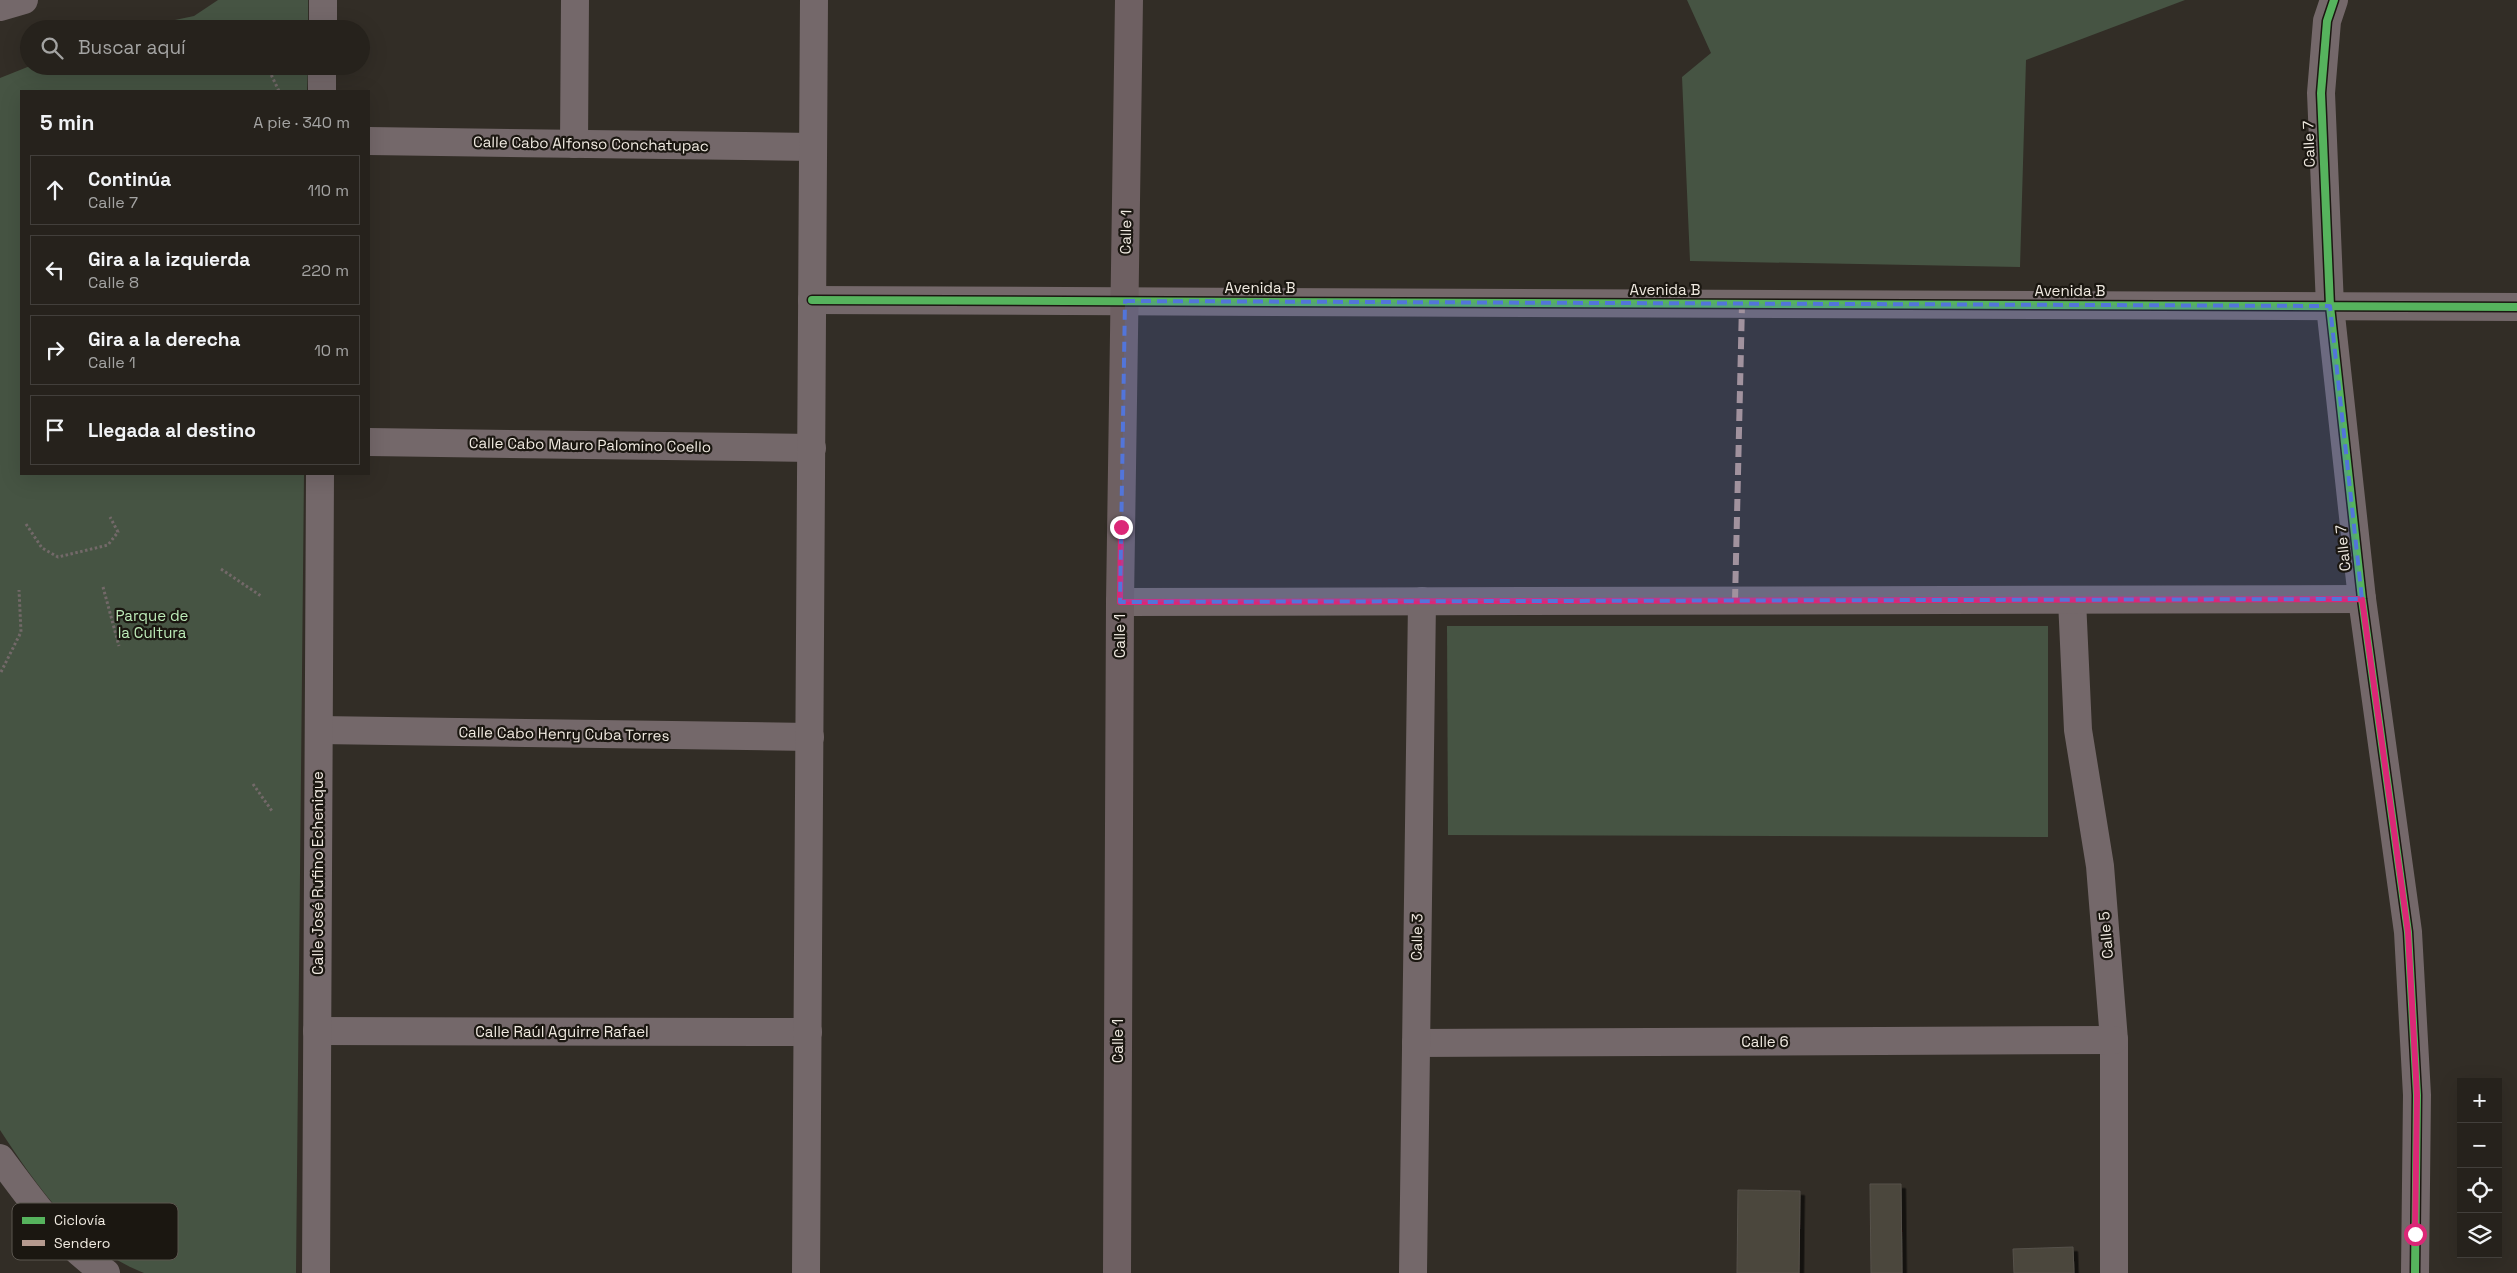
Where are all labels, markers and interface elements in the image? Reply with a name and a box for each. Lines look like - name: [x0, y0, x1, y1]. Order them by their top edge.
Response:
- search box: [20, 20, 370, 75]
- icon: search: [38, 34, 66, 62]
- text: Buscar aquí: [78, 35, 186, 60]
- text: 5 min: [40, 109, 94, 136]
- text: A pie · 340 m: [253, 112, 350, 133]
- street label: Calle 7: [2298, 120, 2319, 168]
- street label: Calle Cabo Alfonso Conchatupac: [473, 132, 709, 155]
- text: Continúa: [88, 167, 171, 192]
- icon: ahead: [41, 176, 69, 204]
- text: 110 m: [307, 180, 349, 201]
- text: Calle 7: [88, 192, 138, 213]
- street label: Calle 1: [1116, 210, 1135, 254]
- text: Gira a la izquierda: [88, 247, 250, 272]
- icon: left: [41, 256, 69, 284]
- text: 220 m: [302, 260, 349, 281]
- text: Calle 8: [88, 272, 139, 293]
- street label: Avenida B: [1225, 278, 1295, 297]
- street label: Avenida B: [1630, 280, 1700, 299]
- street label: Avenida B: [2035, 281, 2105, 300]
- text: Gira a la derecha: [88, 327, 240, 352]
- icon: right: [41, 336, 69, 364]
- text: 10 m: [314, 340, 349, 361]
- text: Calle 1: [88, 352, 136, 373]
- icon: arrive: [41, 416, 69, 444]
- text: Llegada al destino: [88, 418, 256, 443]
- street label: Calle Cabo Mauro Palomino Coello: [469, 433, 711, 456]
- route end: [1110, 516, 1133, 539]
- street label: Calle 7: [2331, 524, 2354, 572]
- park label: Parque de la Cultura: [116, 606, 189, 642]
- street label: Calle 1: [1110, 614, 1129, 658]
- street label: Calle Cabo Henry Cuba Torres: [458, 722, 670, 745]
- street label: Calle José Rufino Echenique: [308, 771, 327, 975]
- street label: Calle 5: [2094, 911, 2117, 959]
- street label: Calle 3: [1407, 913, 1426, 961]
- street label: Calle 1: [1108, 1019, 1127, 1063]
- street label: Calle Raúl Aguirre Rafael: [475, 1022, 649, 1041]
- street label: Calle 6: [1741, 1032, 1789, 1051]
- map controls: [2457, 1078, 2502, 1258]
- button: +: [2457, 1078, 2502, 1123]
- button: −: [2457, 1123, 2502, 1168]
- button: locate: [2457, 1168, 2502, 1213]
- legend: [12, 1203, 178, 1260]
- text: Ciclovía: [54, 1211, 106, 1229]
- button: layers: [2457, 1213, 2502, 1258]
- route start: [2404, 1223, 2427, 1246]
- text: Sendero: [54, 1234, 110, 1252]

